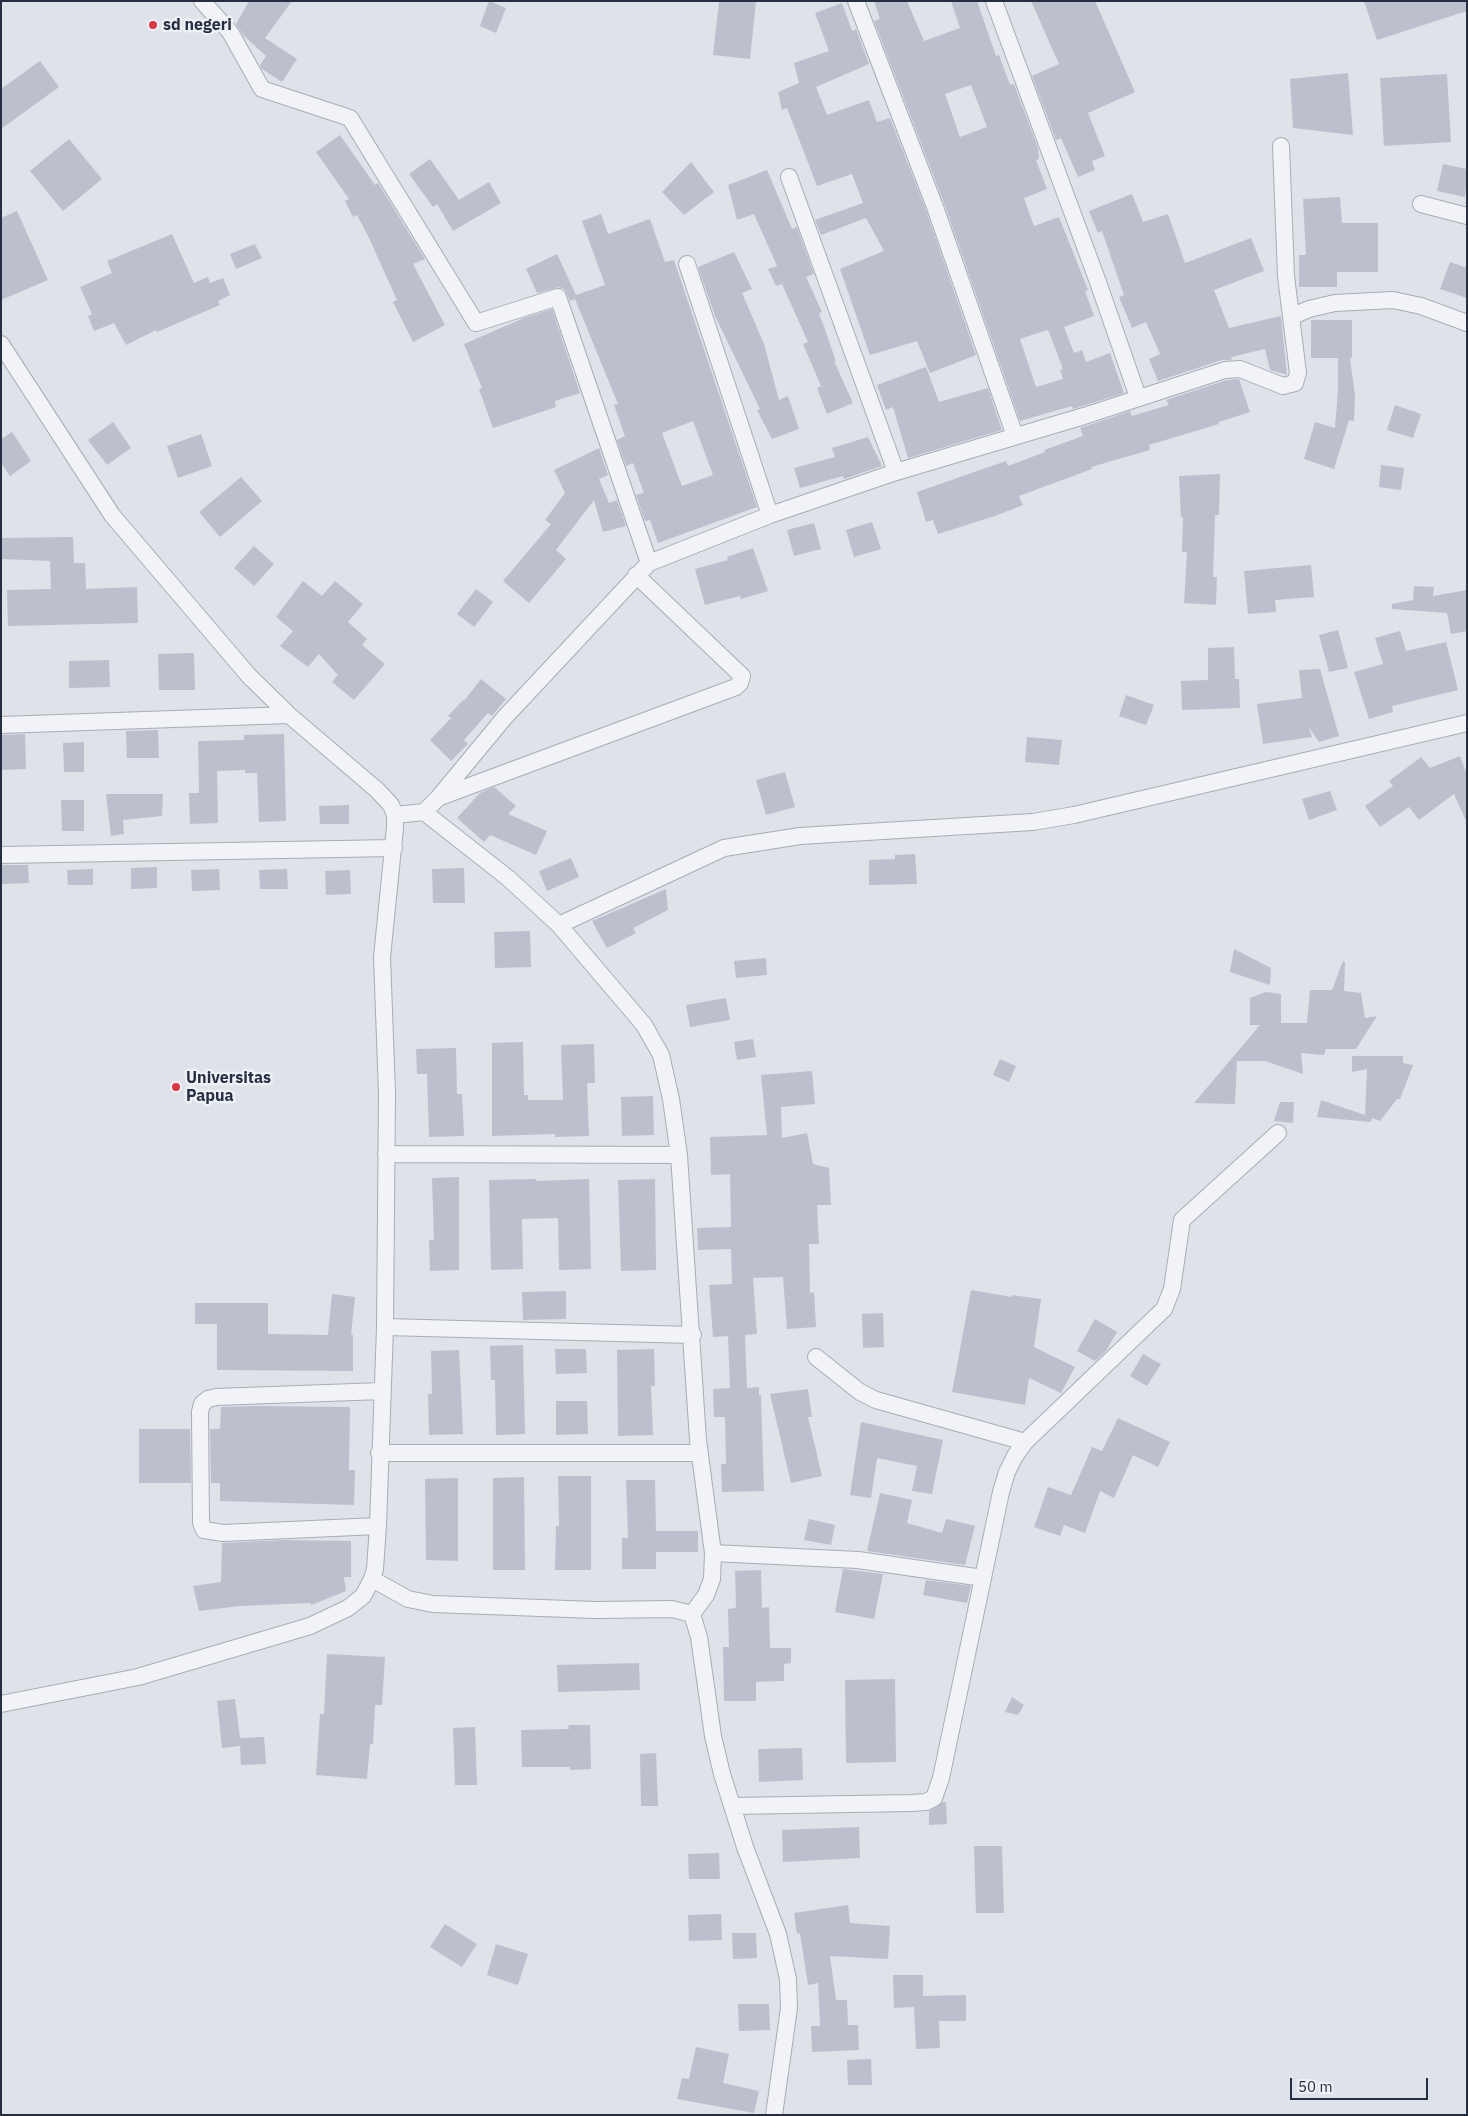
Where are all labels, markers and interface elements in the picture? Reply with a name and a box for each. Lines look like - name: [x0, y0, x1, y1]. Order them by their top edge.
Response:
- place label: sd negeri: [163, 15, 232, 35]
- marker: sd negeri: [147, 19, 159, 31]
- place label: Universitas Papua: [186, 1068, 271, 1106]
- marker: Universitas Papua: [170, 1081, 182, 1093]
- scale bar: [1293, 2068, 1430, 2100]
- text: 50 m: [1298, 2077, 1333, 2096]

